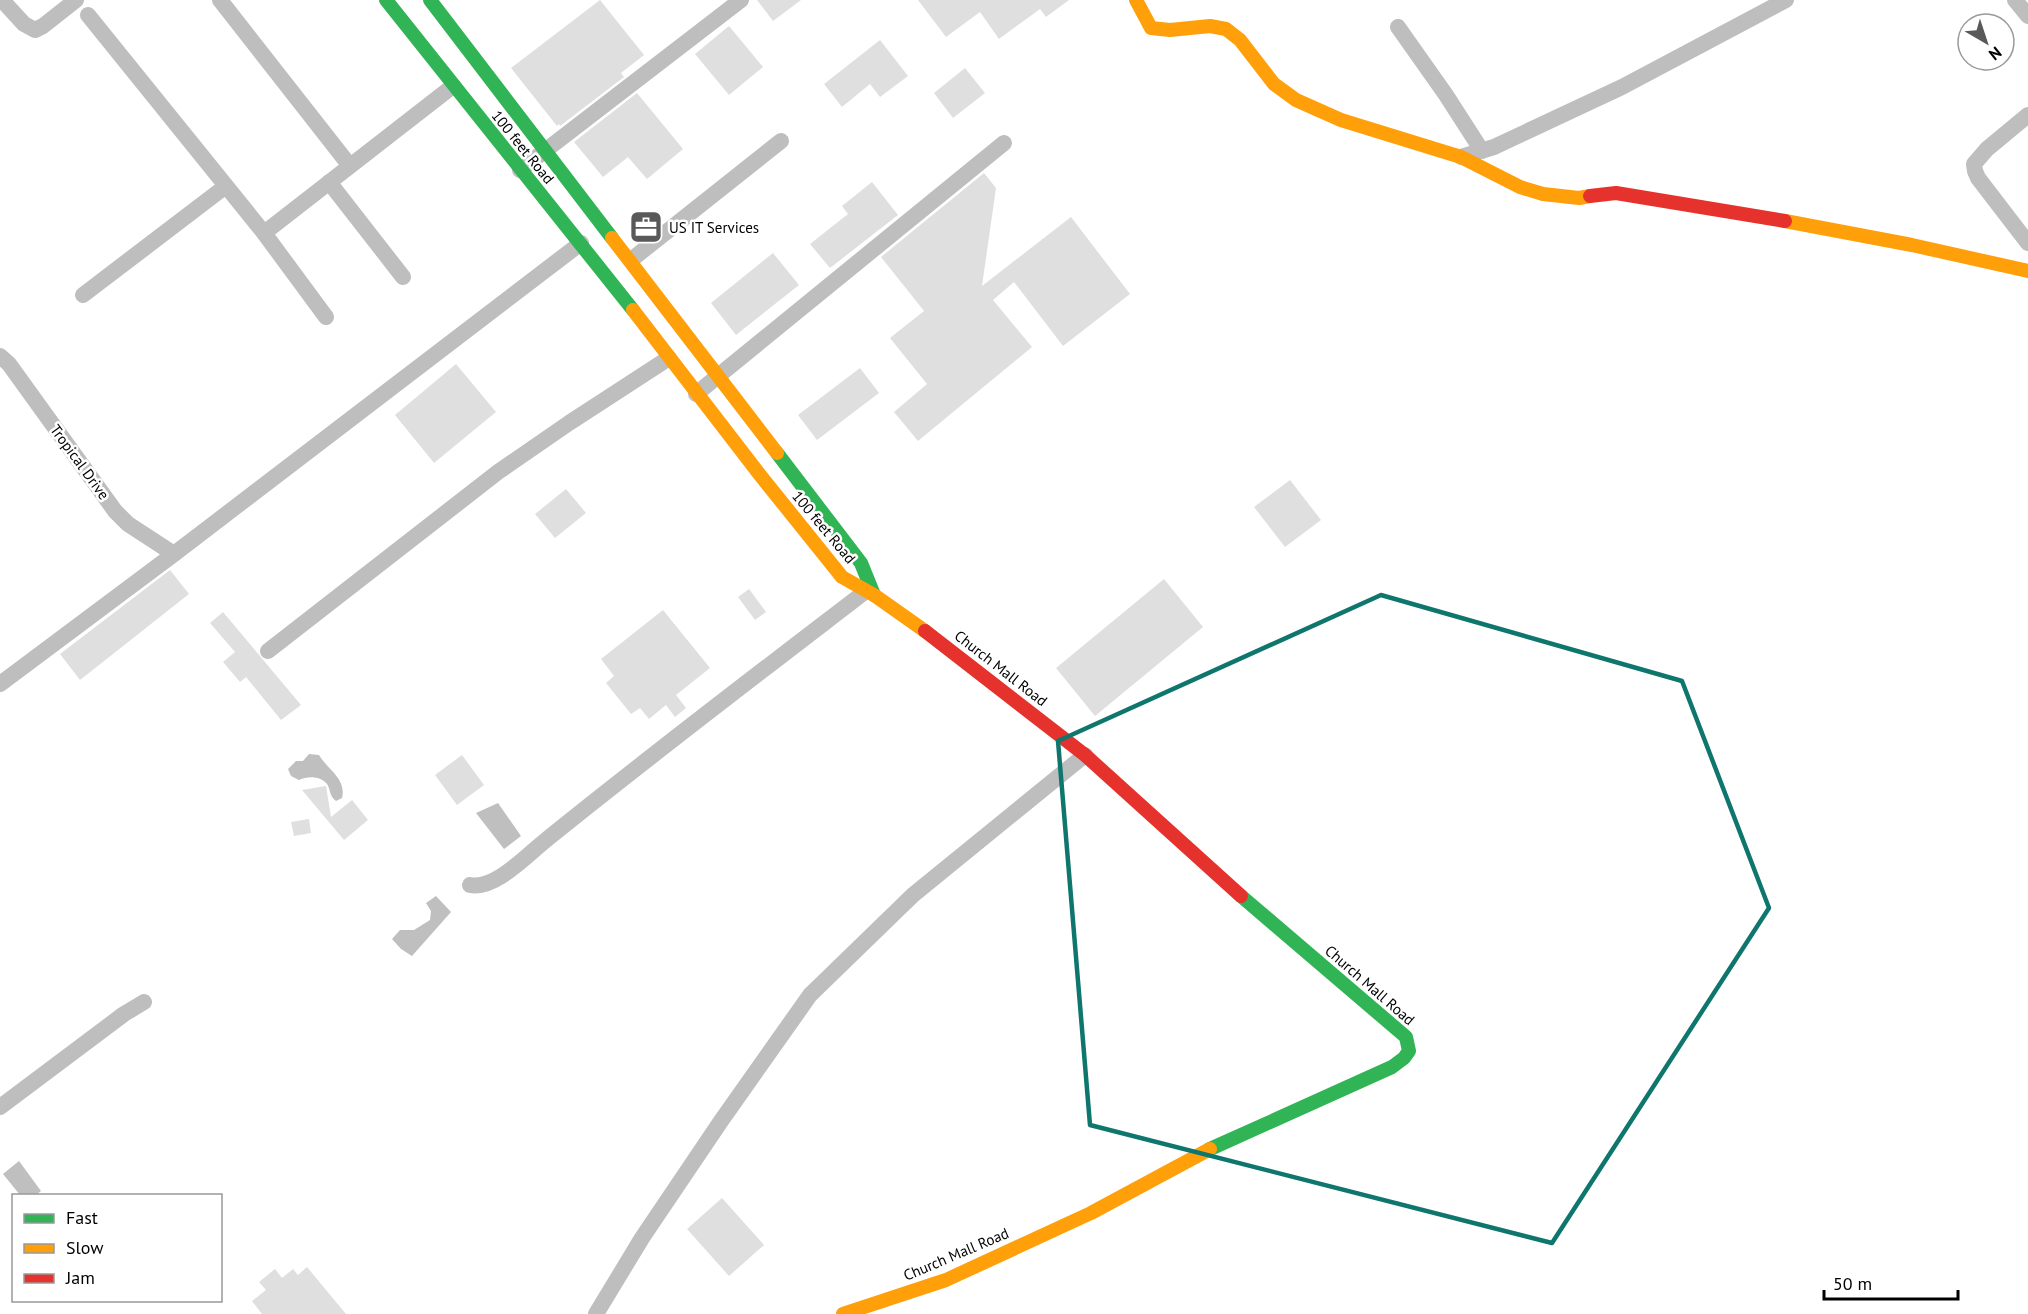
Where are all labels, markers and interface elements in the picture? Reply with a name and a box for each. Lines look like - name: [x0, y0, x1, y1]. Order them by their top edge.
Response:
- north arrow: [1956, 12, 2016, 72]
- text: N: [1985, 43, 2006, 65]
- street label: 100 feet Road: [488, 106, 558, 188]
- office icon: US IT Services: [628, 209, 664, 245]
- place label: US IT Services: [669, 218, 759, 237]
- street label: Tropical Drive: [46, 421, 114, 503]
- street label: 100 feet Road: [788, 487, 860, 567]
- street label: Church Mall Road: [951, 626, 1051, 710]
- street label: Church Mall Road: [1321, 941, 1419, 1029]
- legend: [12, 1194, 222, 1302]
- text: Fast: [66, 1206, 98, 1229]
- street label: Church Mall Road: [900, 1223, 1012, 1285]
- text: Slow: [66, 1236, 104, 1259]
- scale bar: [1824, 1263, 1958, 1301]
- text: Jam: [65, 1266, 95, 1289]
- text: 50 m: [1833, 1272, 1872, 1295]

